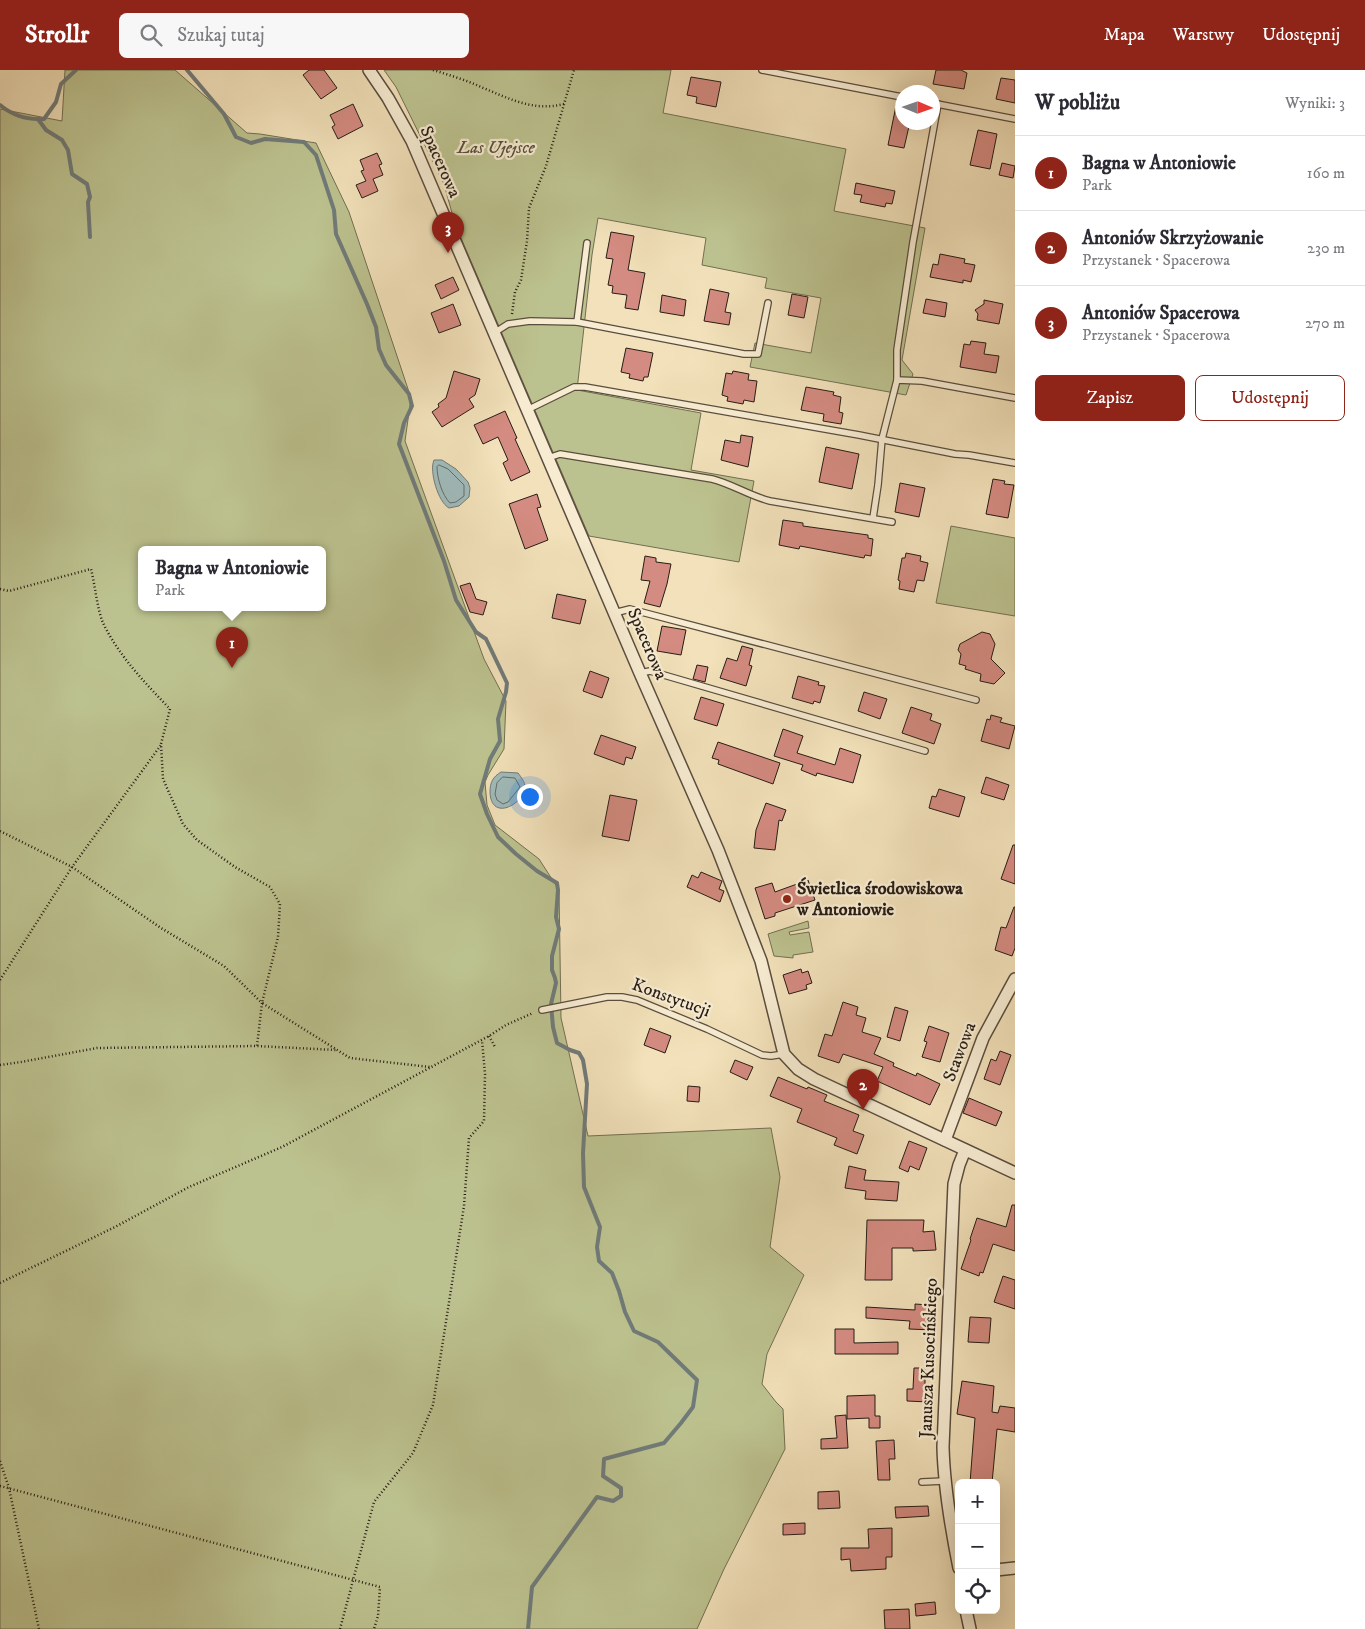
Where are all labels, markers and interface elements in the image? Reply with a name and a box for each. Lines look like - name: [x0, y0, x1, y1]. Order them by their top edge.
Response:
- search box: [119, 13, 469, 58]
- text: Strollr: [25, 20, 89, 50]
- icon: search: [137, 21, 165, 49]
- text: Szukaj tutaj: [177, 24, 265, 47]
- text: Mapa: [1104, 24, 1145, 46]
- text: Warstwy: [1173, 24, 1234, 46]
- text: Udostępnij: [1262, 24, 1340, 46]
- north arrow: [895, 85, 940, 130]
- text: W pobliżu: [1035, 90, 1120, 116]
- text: Wyniki: 3: [1285, 93, 1345, 113]
- street label: Spacerowa: [415, 123, 466, 201]
- park label: Las Ujejsce: [456, 137, 536, 159]
- text: Bagna w Antoniowie: [1082, 152, 1236, 175]
- text: 1: [1048, 163, 1054, 183]
- text: 160 m: [1307, 163, 1345, 183]
- text: Park: [1082, 175, 1112, 195]
- pin: 3: [432, 212, 464, 253]
- text: Antoniów Skrzyżowanie: [1082, 227, 1264, 250]
- text: 2: [1047, 238, 1055, 258]
- text: 230 m: [1307, 238, 1345, 258]
- text: Przystanek · Spacerowa: [1082, 250, 1230, 270]
- text: Antoniów Spacerowa: [1082, 302, 1240, 325]
- text: 3: [1048, 313, 1054, 333]
- text: 270 m: [1305, 313, 1345, 333]
- text: Przystanek · Spacerowa: [1082, 325, 1230, 345]
- button: Zapisz: [1035, 375, 1185, 421]
- button: Udostępnij: [1195, 375, 1345, 421]
- popup: [138, 546, 326, 611]
- text: Bagna w Antoniowie: [155, 557, 309, 580]
- text: Park: [155, 580, 185, 600]
- street label: Spacerowa: [622, 605, 672, 684]
- pin: 1: [216, 627, 248, 668]
- your location: [517, 784, 543, 810]
- place label: Świetlica środowiskowa w Antoniowie: [796, 877, 963, 921]
- marker: Świetlica środowiskowa w Antoniowie: [781, 893, 793, 905]
- street label: Konstytucji: [629, 974, 713, 1022]
- street label: Stawowa: [939, 1019, 982, 1085]
- pin: 2: [847, 1069, 879, 1110]
- street label: Janusza Kusocińskiego: [915, 1277, 943, 1440]
- map controls: [955, 1479, 1000, 1614]
- button: +: [955, 1479, 1000, 1524]
- button: −: [955, 1524, 1000, 1569]
- button: locate: [955, 1569, 1000, 1614]

